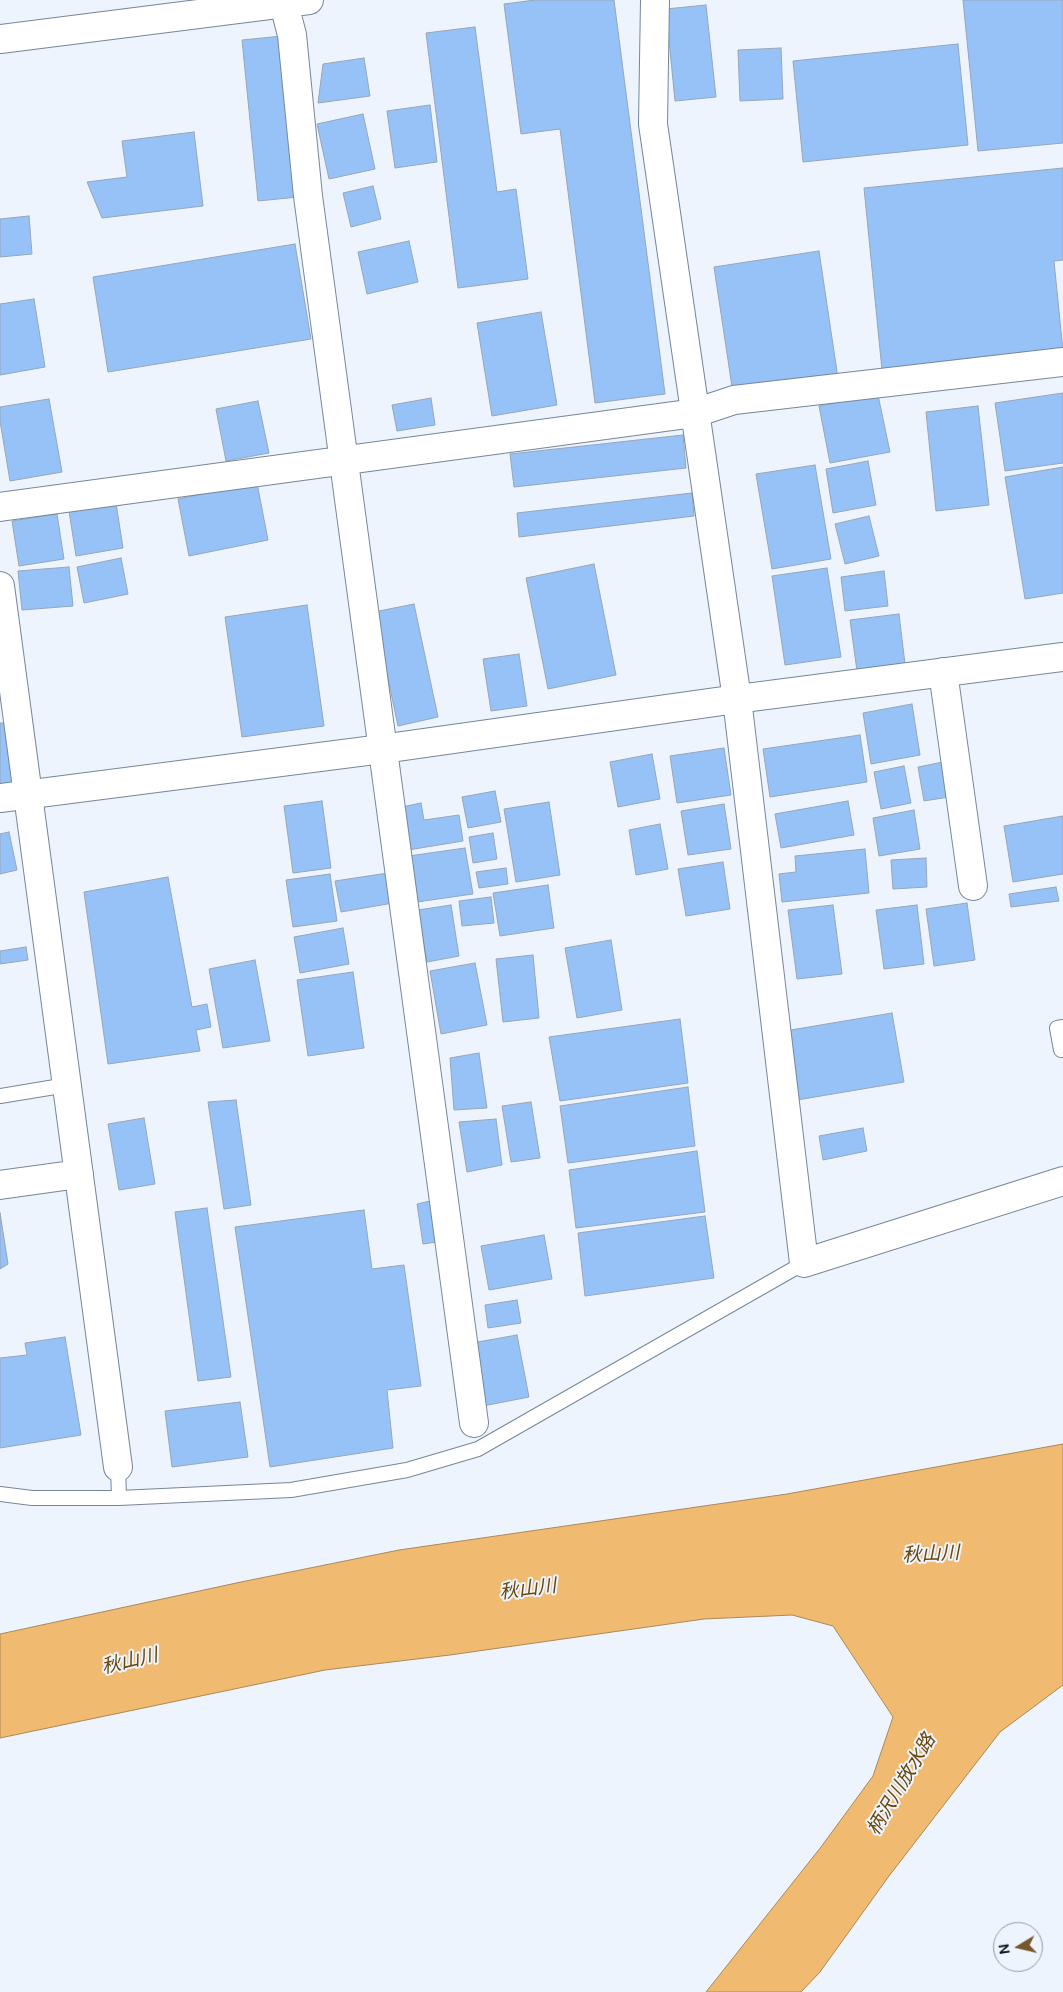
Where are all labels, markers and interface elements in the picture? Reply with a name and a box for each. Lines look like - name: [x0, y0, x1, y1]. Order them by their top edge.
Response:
- water label: 秋山川: [902, 1542, 960, 1568]
- water label: 秋山川: [498, 1575, 558, 1605]
- water label: 秋山川: [100, 1644, 160, 1680]
- water label: 柄沢川放水路: [863, 1730, 941, 1840]
- north arrow: [993, 1922, 1043, 1972]
- text: N: [994, 1943, 1014, 1956]

